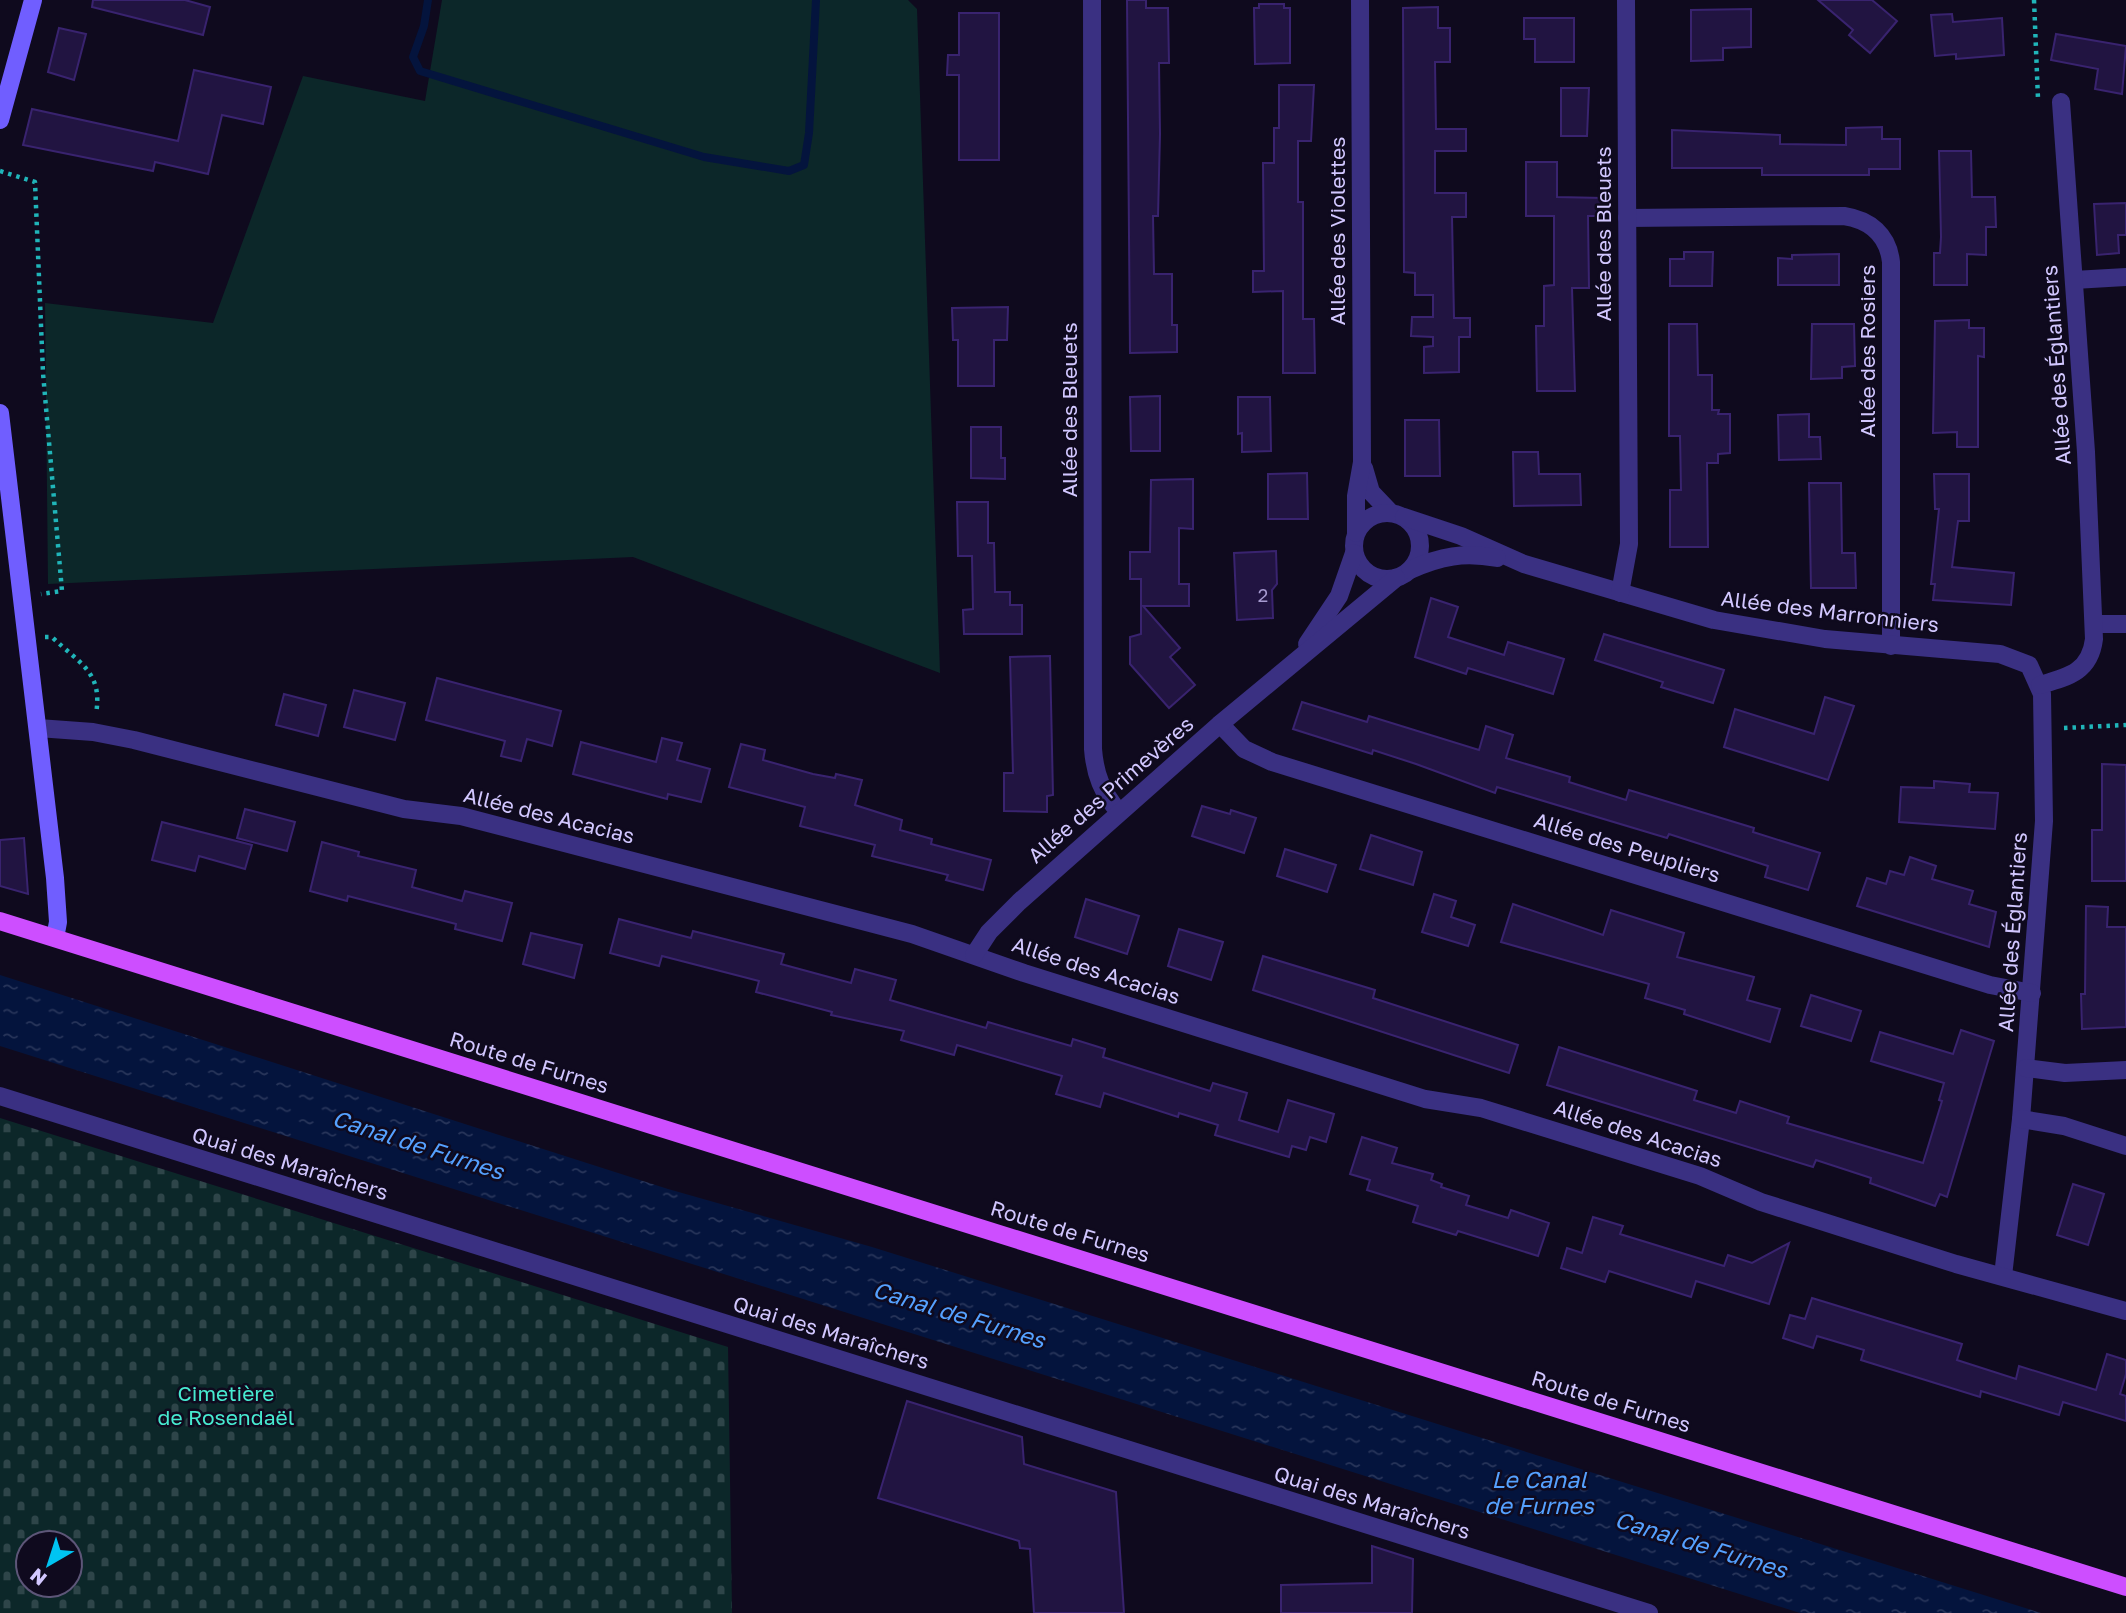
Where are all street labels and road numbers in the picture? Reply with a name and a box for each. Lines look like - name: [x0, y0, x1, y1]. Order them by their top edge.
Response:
- street label: Allée des Violettes: [1324, 137, 1350, 325]
- street label: Allée des Bleuets: [1590, 146, 1616, 322]
- street label: Allée des Églantiers: [2036, 264, 2076, 466]
- street label: Allée des Rosiers: [1854, 265, 1880, 437]
- street label: Allée des Bleuets: [1056, 322, 1082, 498]
- street label: Allée des Marronniers: [1720, 585, 1941, 637]
- street label: Allée des Primevères: [1022, 710, 1198, 868]
- street label: Allée des Acacias: [461, 781, 637, 849]
- street label: Allée des Peupliers: [1531, 806, 1723, 888]
- street label: Allée des Églantiers: [1992, 831, 2032, 1033]
- street label: Allée des Acacias: [1009, 931, 1184, 1009]
- street label: Route de Furnes: [447, 1025, 612, 1099]
- street label: Allée des Acacias: [1551, 1094, 1726, 1172]
- street label: Quai des Maraîchers: [189, 1121, 392, 1205]
- street label: Route de Furnes: [988, 1194, 1153, 1268]
- street label: Quai des Maraîchers: [730, 1290, 933, 1374]
- street label: Route de Furnes: [1529, 1364, 1694, 1438]
- street label: Quai des Maraîchers: [1271, 1460, 1474, 1544]

